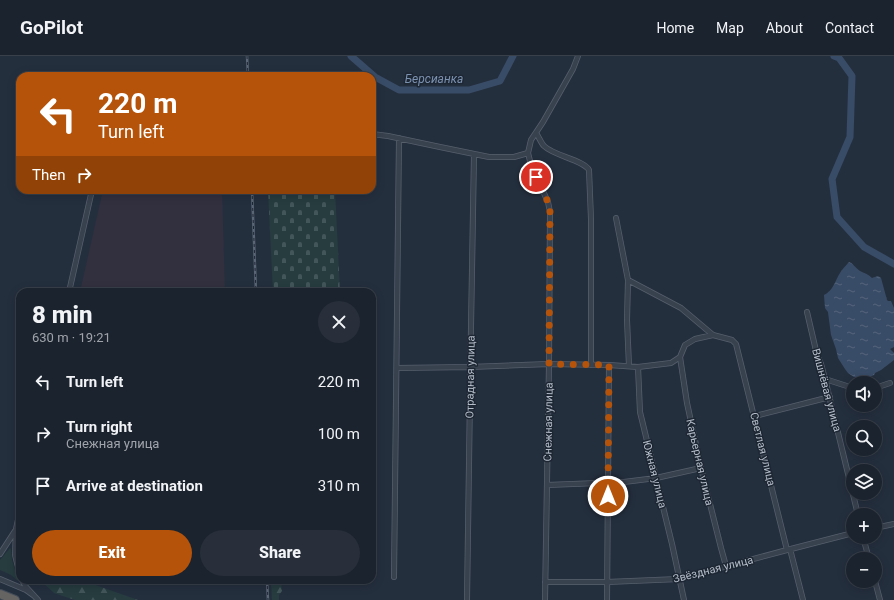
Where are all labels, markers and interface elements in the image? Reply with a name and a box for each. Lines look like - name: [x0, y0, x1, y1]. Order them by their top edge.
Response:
- text: GoPilot: [20, 16, 83, 39]
- text: Home: [656, 20, 694, 36]
- text: Map: [716, 20, 744, 36]
- text: About: [766, 20, 803, 36]
- text: Contact: [825, 20, 874, 36]
- water label: Берсианка: [405, 72, 463, 86]
- text: 220 m: [98, 87, 177, 120]
- icon: left: [32, 88, 84, 140]
- text: Turn left: [98, 121, 164, 142]
- pin: [519, 160, 553, 194]
- icon: right: [73, 164, 95, 186]
- text: Then: [32, 166, 65, 184]
- icon: arrive: [525, 166, 547, 188]
- text: 8 min: [32, 301, 93, 329]
- button: close: [318, 301, 360, 343]
- text: 630 m · 19:21: [32, 330, 111, 345]
- street label: Отрадная улица: [463, 335, 478, 419]
- street label: Вишнёвая улица: [809, 347, 844, 433]
- icon: left: [32, 371, 54, 393]
- text: Turn left: [66, 373, 123, 391]
- text: 220 m: [318, 373, 360, 391]
- map controls: [846, 376, 882, 588]
- button: sound: [846, 376, 882, 412]
- street label: Снежная улица: [541, 382, 556, 462]
- street label: Светлая улица: [747, 411, 778, 487]
- text: Turn right: [66, 418, 132, 436]
- street label: Карьерная улица: [683, 418, 716, 507]
- button: search: [846, 420, 882, 456]
- icon: right: [32, 423, 54, 445]
- text: 100 m: [318, 425, 360, 443]
- text: Снежная улица: [66, 436, 159, 451]
- street label: Южная улица: [640, 439, 669, 509]
- button: layers: [846, 464, 882, 500]
- icon: arrive: [32, 475, 54, 497]
- position arrow: [587, 475, 629, 517]
- text: Arrive at destination: [66, 477, 203, 495]
- text: 310 m: [318, 477, 360, 495]
- button: +: [846, 508, 882, 544]
- button: Exit: [32, 530, 192, 576]
- button: Share: [200, 530, 360, 576]
- button: −: [846, 552, 882, 588]
- street label: Звёздная улица: [672, 553, 755, 586]

